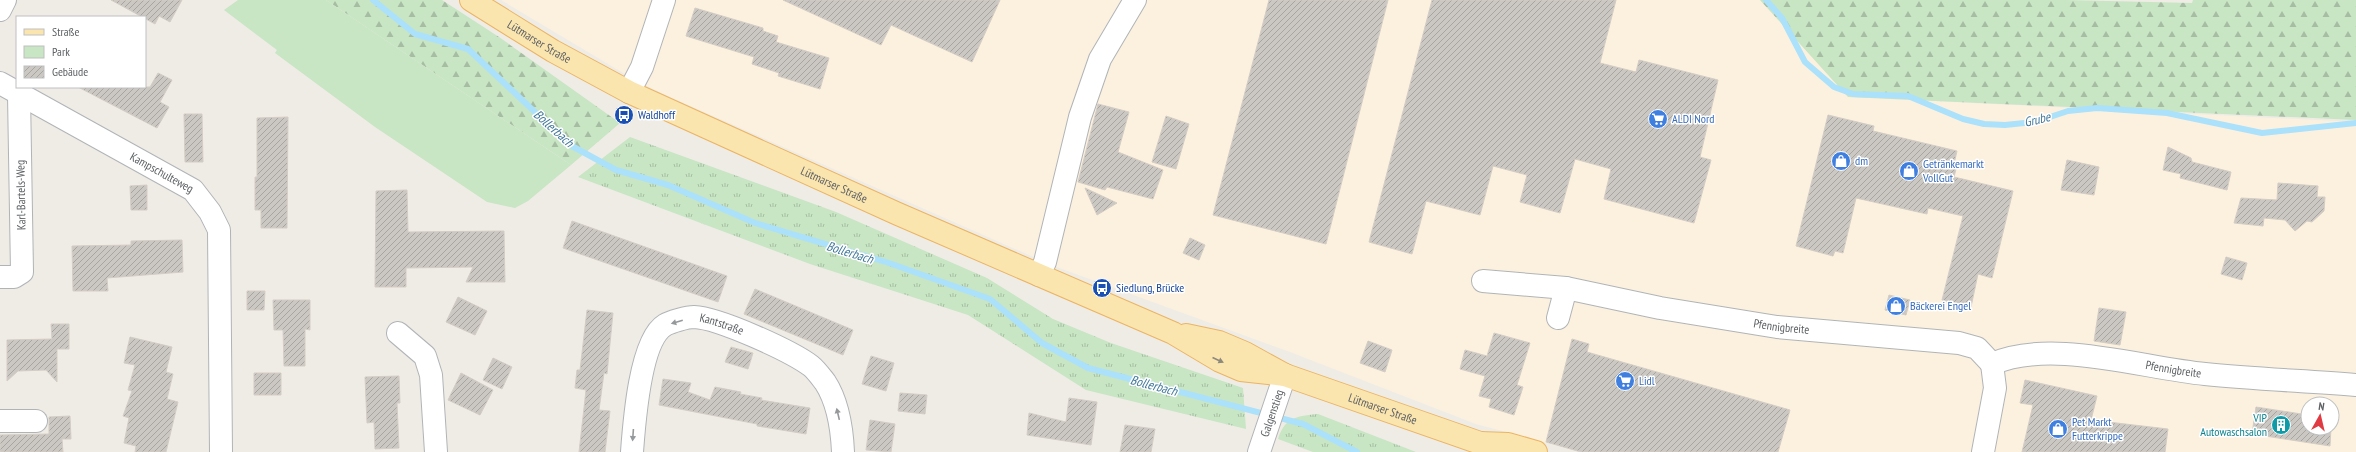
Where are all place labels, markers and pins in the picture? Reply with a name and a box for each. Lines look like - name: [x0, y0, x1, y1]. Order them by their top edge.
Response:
- bus stop icon: Waldhoff: [613, 104, 635, 126]
- place label: Waldhoff: [638, 107, 676, 122]
- supermarket icon: ALDI Nord: [1647, 108, 1669, 130]
- place label: ALDI Nord: [1672, 111, 1714, 126]
- shop icon: dm: [1830, 150, 1852, 172]
- place label: dm: [1855, 153, 1868, 168]
- place label: Getränkemarkt VollGut: [1922, 156, 1985, 185]
- shop icon: Getränkemarkt VollGut: [1898, 160, 1920, 182]
- bus stop icon: Siedlung, Brücke: [1091, 277, 1113, 299]
- place label: Siedlung, Brücke: [1116, 280, 1184, 295]
- shop icon: Bäckerei Engel: [1885, 295, 1907, 317]
- place label: Bäckerei Engel: [1910, 298, 1971, 313]
- supermarket icon: Lidl: [1614, 370, 1636, 392]
- place label: Lidl: [1639, 373, 1655, 388]
- place label: VIP Autowaschsalon: [2200, 410, 2268, 439]
- place label: Pet Markt Futterkrippe: [2072, 414, 2123, 443]
- building icon: VIP Autowaschsalon: [2270, 414, 2292, 436]
- shop icon: Pet Markt Futterkrippe: [2047, 418, 2069, 440]

